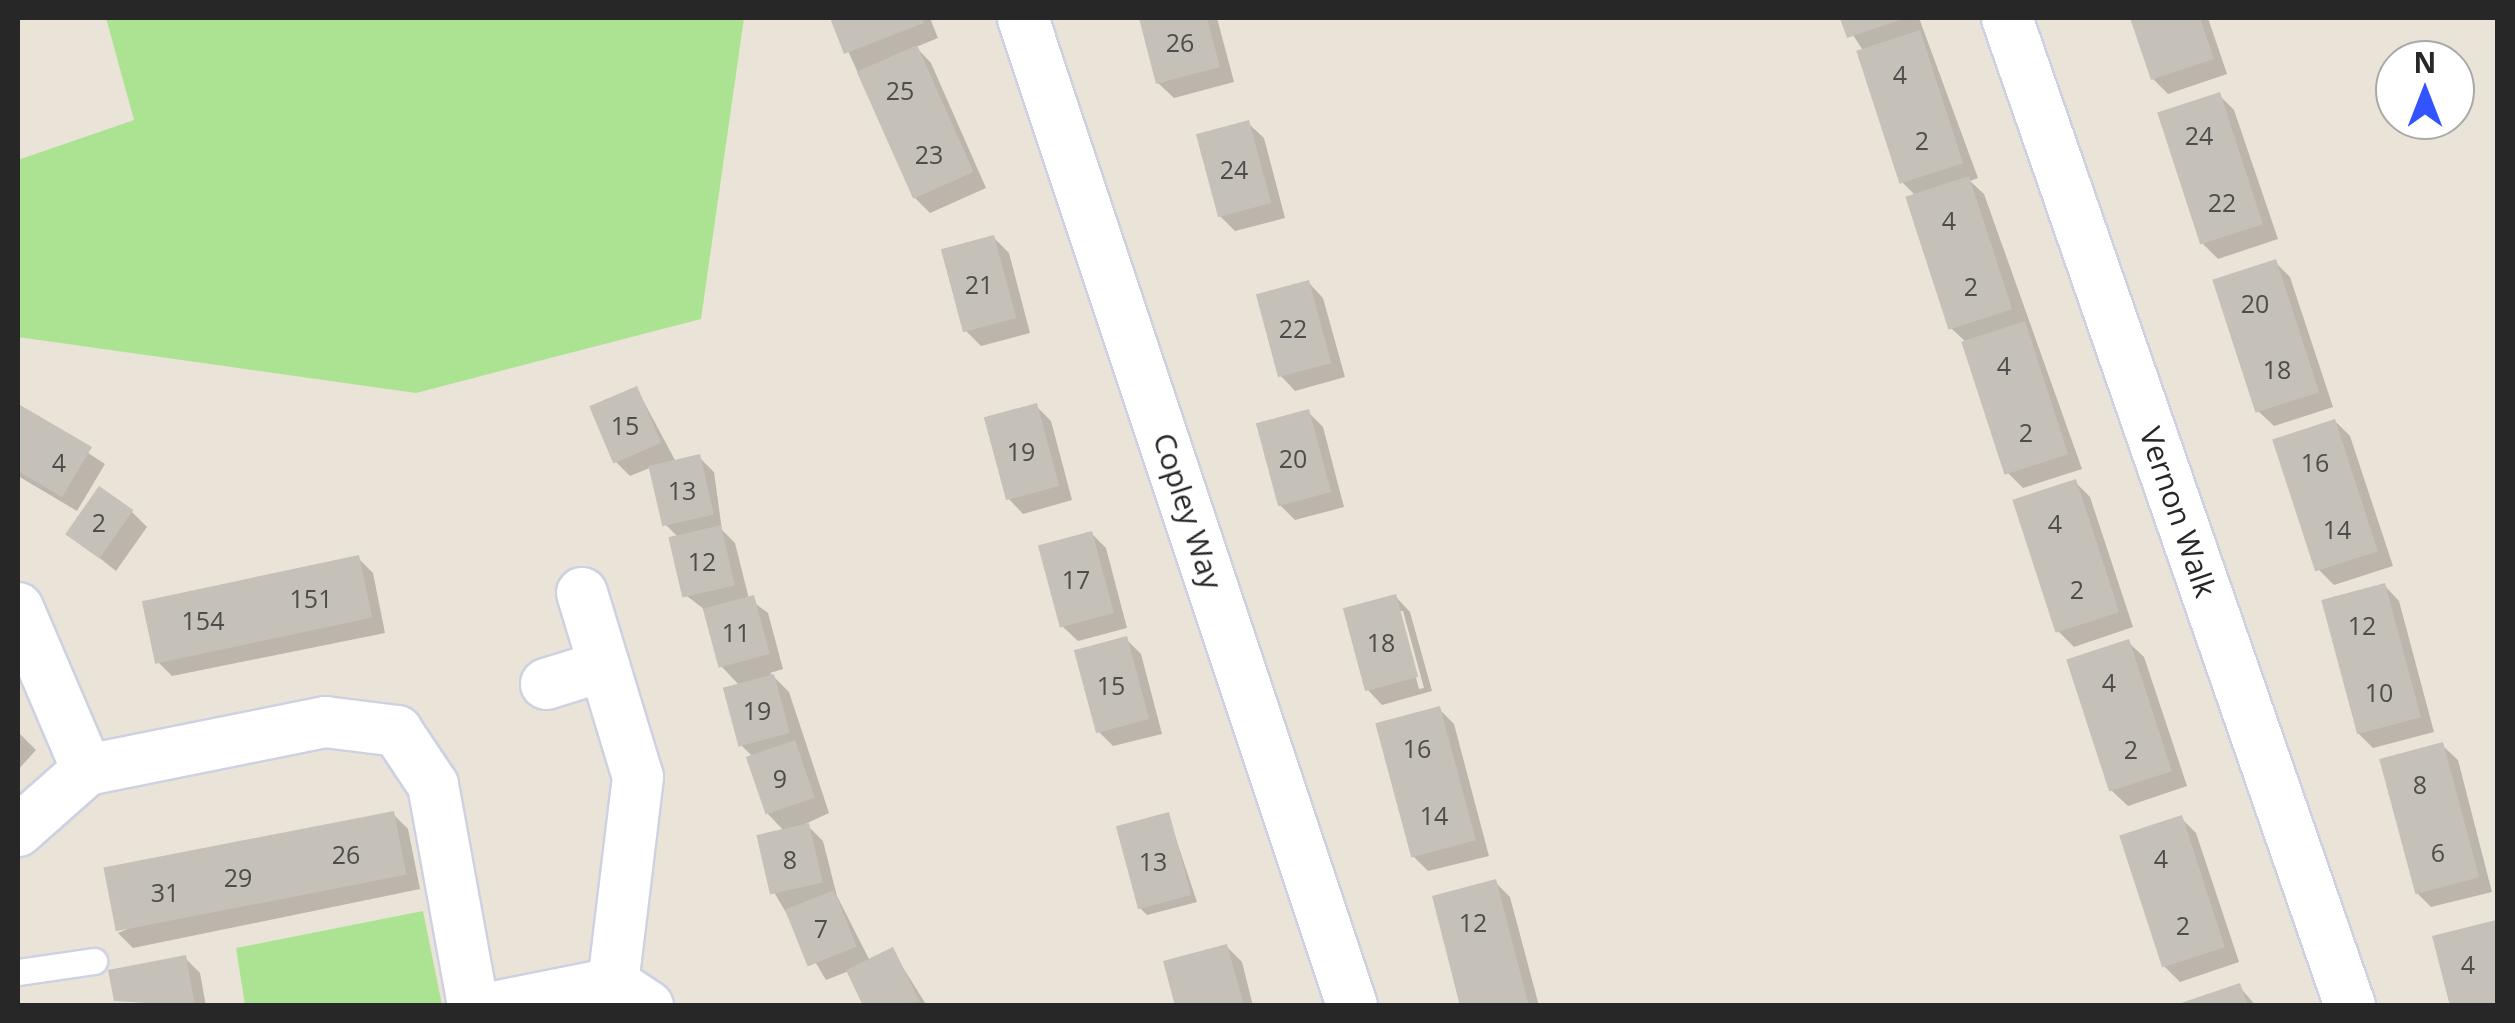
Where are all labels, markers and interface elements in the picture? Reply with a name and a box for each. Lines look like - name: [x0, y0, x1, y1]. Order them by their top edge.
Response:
- house number: 26: [1166, 27, 1194, 57]
- north arrow: [2375, 40, 2475, 140]
- text: N: [2414, 43, 2436, 81]
- house number: 4: [1893, 59, 1907, 89]
- house number: 25: [886, 75, 914, 105]
- house number: 24: [2185, 120, 2213, 150]
- house number: 2: [1915, 125, 1929, 155]
- house number: 23: [915, 139, 943, 169]
- house number: 24: [1220, 154, 1248, 184]
- house number: 22: [2208, 187, 2236, 217]
- house number: 4: [1942, 205, 1956, 235]
- house number: 21: [965, 269, 993, 299]
- house number: 2: [1964, 271, 1978, 301]
- house number: 20: [2241, 288, 2269, 318]
- house number: 22: [1279, 313, 1307, 343]
- house number: 4: [1997, 350, 2011, 380]
- house number: 18: [2263, 354, 2291, 384]
- house number: 15: [611, 410, 639, 440]
- house number: 2: [2019, 417, 2033, 447]
- street label: Vernon Walk: [2132, 422, 2224, 602]
- street label: Copley Way: [1146, 428, 1230, 594]
- house number: 19: [1007, 436, 1035, 466]
- house number: 20: [1279, 443, 1307, 473]
- house number: 4: [52, 447, 66, 477]
- house number: 16: [2301, 447, 2329, 477]
- house number: 13: [668, 475, 696, 505]
- house number: 2: [92, 507, 106, 537]
- house number: 4: [2048, 508, 2062, 538]
- house number: 14: [2323, 514, 2351, 544]
- house number: 12: [688, 546, 716, 576]
- house number: 17: [1062, 564, 1090, 594]
- house number: 2: [2070, 574, 2084, 604]
- house number: 151: [290, 583, 332, 613]
- house number: 154: [182, 605, 224, 635]
- house number: 12: [2348, 610, 2376, 640]
- house number: 11: [722, 617, 750, 647]
- house number: 18: [1367, 627, 1395, 657]
- house number: 4: [2102, 667, 2116, 697]
- house number: 15: [1097, 670, 1125, 700]
- house number: 10: [2365, 677, 2393, 707]
- house number: 19: [743, 695, 771, 725]
- house number: 16: [1403, 733, 1431, 763]
- house number: 2: [2124, 734, 2138, 764]
- house number: 9: [773, 763, 787, 793]
- house number: 8: [2413, 769, 2427, 799]
- house number: 14: [1420, 800, 1448, 830]
- house number: 6: [2431, 837, 2445, 867]
- house number: 26: [332, 839, 360, 869]
- house number: 4: [2154, 843, 2168, 873]
- house number: 8: [783, 844, 797, 874]
- house number: 13: [1139, 846, 1167, 876]
- house number: 29: [224, 862, 252, 892]
- house number: 31: [151, 877, 179, 907]
- house number: 12: [1459, 907, 1487, 937]
- house number: 2: [2176, 910, 2190, 940]
- house number: 7: [814, 913, 828, 943]
- house number: 4: [2461, 949, 2475, 979]

